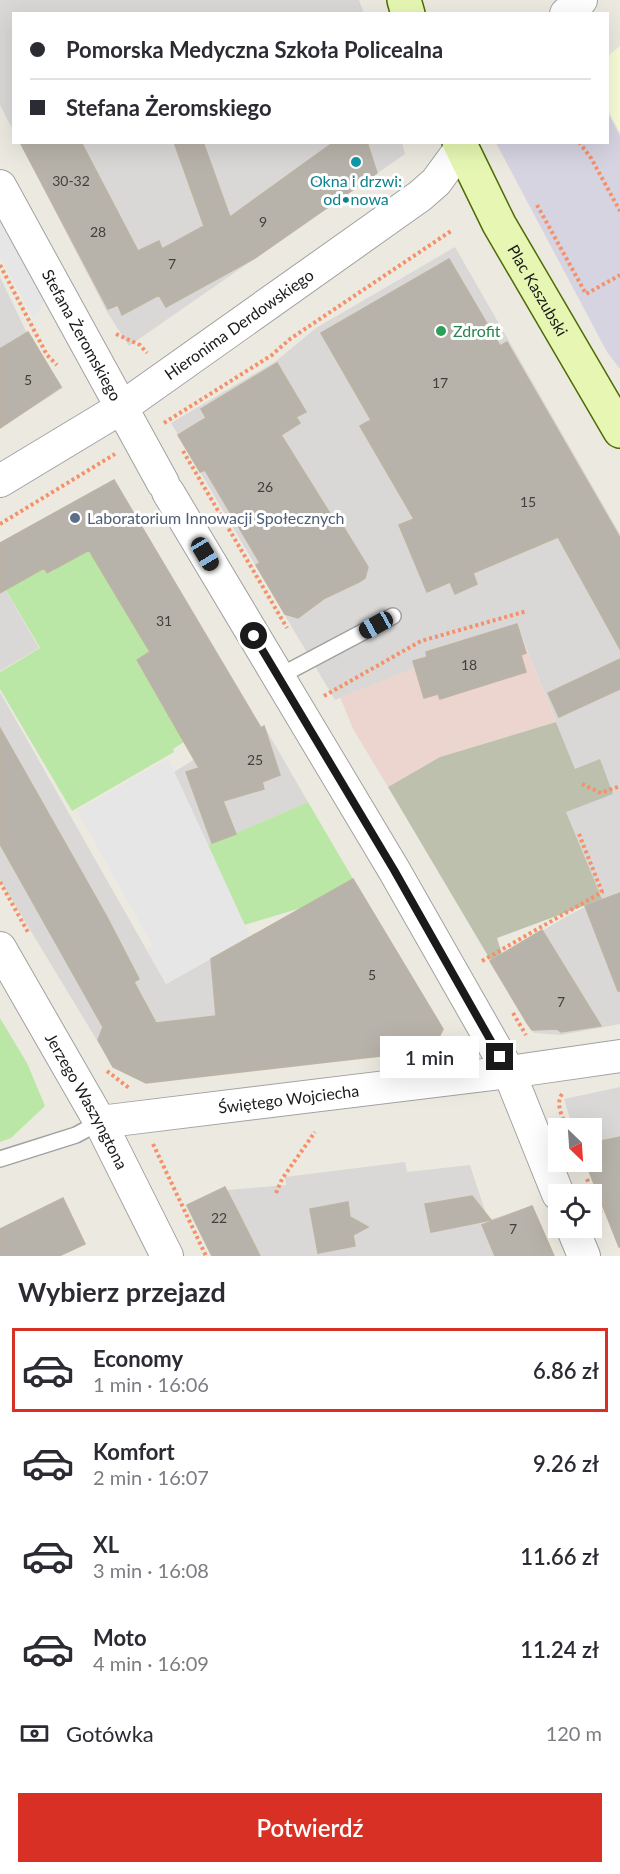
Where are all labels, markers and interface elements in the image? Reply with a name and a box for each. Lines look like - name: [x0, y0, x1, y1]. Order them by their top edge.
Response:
- text: Pomorska Medyczna Szkoła Policealna: [66, 36, 443, 63]
- text: Stefana Żeromskiego: [66, 94, 272, 121]
- marker: Okna i drzwi: od•nowa: [349, 155, 363, 169]
- place label: Okna i drzwi: od•nowa: [310, 171, 402, 208]
- house number: 30-32: [52, 172, 90, 189]
- house number: 9: [259, 213, 267, 230]
- house number: 28: [90, 223, 106, 240]
- street label: Plac Kaszubski: [504, 241, 572, 339]
- house number: 7: [168, 255, 176, 272]
- street label: Hieronima Derdowskiego: [161, 265, 317, 383]
- street label: Stefana Żeromskiego: [39, 266, 126, 404]
- place label: Zdrofit: [453, 321, 501, 340]
- marker: Zdrofit: [434, 324, 448, 338]
- house number: 5: [24, 371, 32, 388]
- house number: 17: [432, 374, 448, 391]
- house number: 26: [257, 478, 273, 495]
- house number: 15: [520, 493, 536, 510]
- place label: Laboratorium Innowacji Społecznych: [87, 508, 344, 527]
- marker: Laboratorium Innowacji Społecznych: [68, 511, 82, 525]
- car: [188, 534, 222, 574]
- car: [356, 608, 396, 642]
- house number: 31: [156, 612, 172, 629]
- route start: [240, 622, 267, 649]
- house number: 18: [461, 656, 477, 673]
- house number: 25: [247, 751, 263, 768]
- house number: 5: [368, 966, 376, 983]
- house number: 7: [557, 993, 565, 1010]
- street label: Jerzego Waszyngtona: [42, 1030, 132, 1172]
- callout: 1 min: [380, 1036, 479, 1078]
- route end: [486, 1043, 513, 1070]
- text: 1 min: [405, 1045, 454, 1069]
- street label: Świętego Wojciecha: [217, 1080, 360, 1116]
- north arrow: [548, 1118, 602, 1172]
- map controls: [548, 1118, 602, 1238]
- button: locate: [548, 1184, 602, 1238]
- house number: 22: [211, 1209, 227, 1226]
- house number: 7: [509, 1220, 517, 1237]
- text: Wybierz przejazd: [18, 1275, 226, 1308]
- icon: car: [21, 1343, 75, 1397]
- text: Economy: [93, 1345, 183, 1372]
- text: 6.86 zł: [533, 1357, 599, 1384]
- text: 1 min · 16:06: [93, 1372, 209, 1396]
- icon: car: [21, 1436, 75, 1490]
- text: Komfort: [93, 1438, 175, 1465]
- text: 9.26 zł: [533, 1450, 599, 1477]
- text: 2 min · 16:07: [93, 1465, 209, 1489]
- icon: car: [21, 1529, 75, 1583]
- text: XL: [93, 1531, 119, 1558]
- text: 11.66 zł: [520, 1543, 599, 1570]
- text: 3 min · 16:08: [93, 1558, 209, 1582]
- icon: car: [21, 1622, 75, 1676]
- text: Moto: [93, 1624, 147, 1651]
- text: 11.24 zł: [520, 1636, 599, 1663]
- text: 4 min · 16:09: [93, 1651, 209, 1675]
- icon: cash: [18, 1717, 51, 1750]
- text: Gotówka: [66, 1720, 154, 1747]
- text: 120 m: [546, 1721, 602, 1745]
- button: Potwierdź: [18, 1793, 602, 1862]

